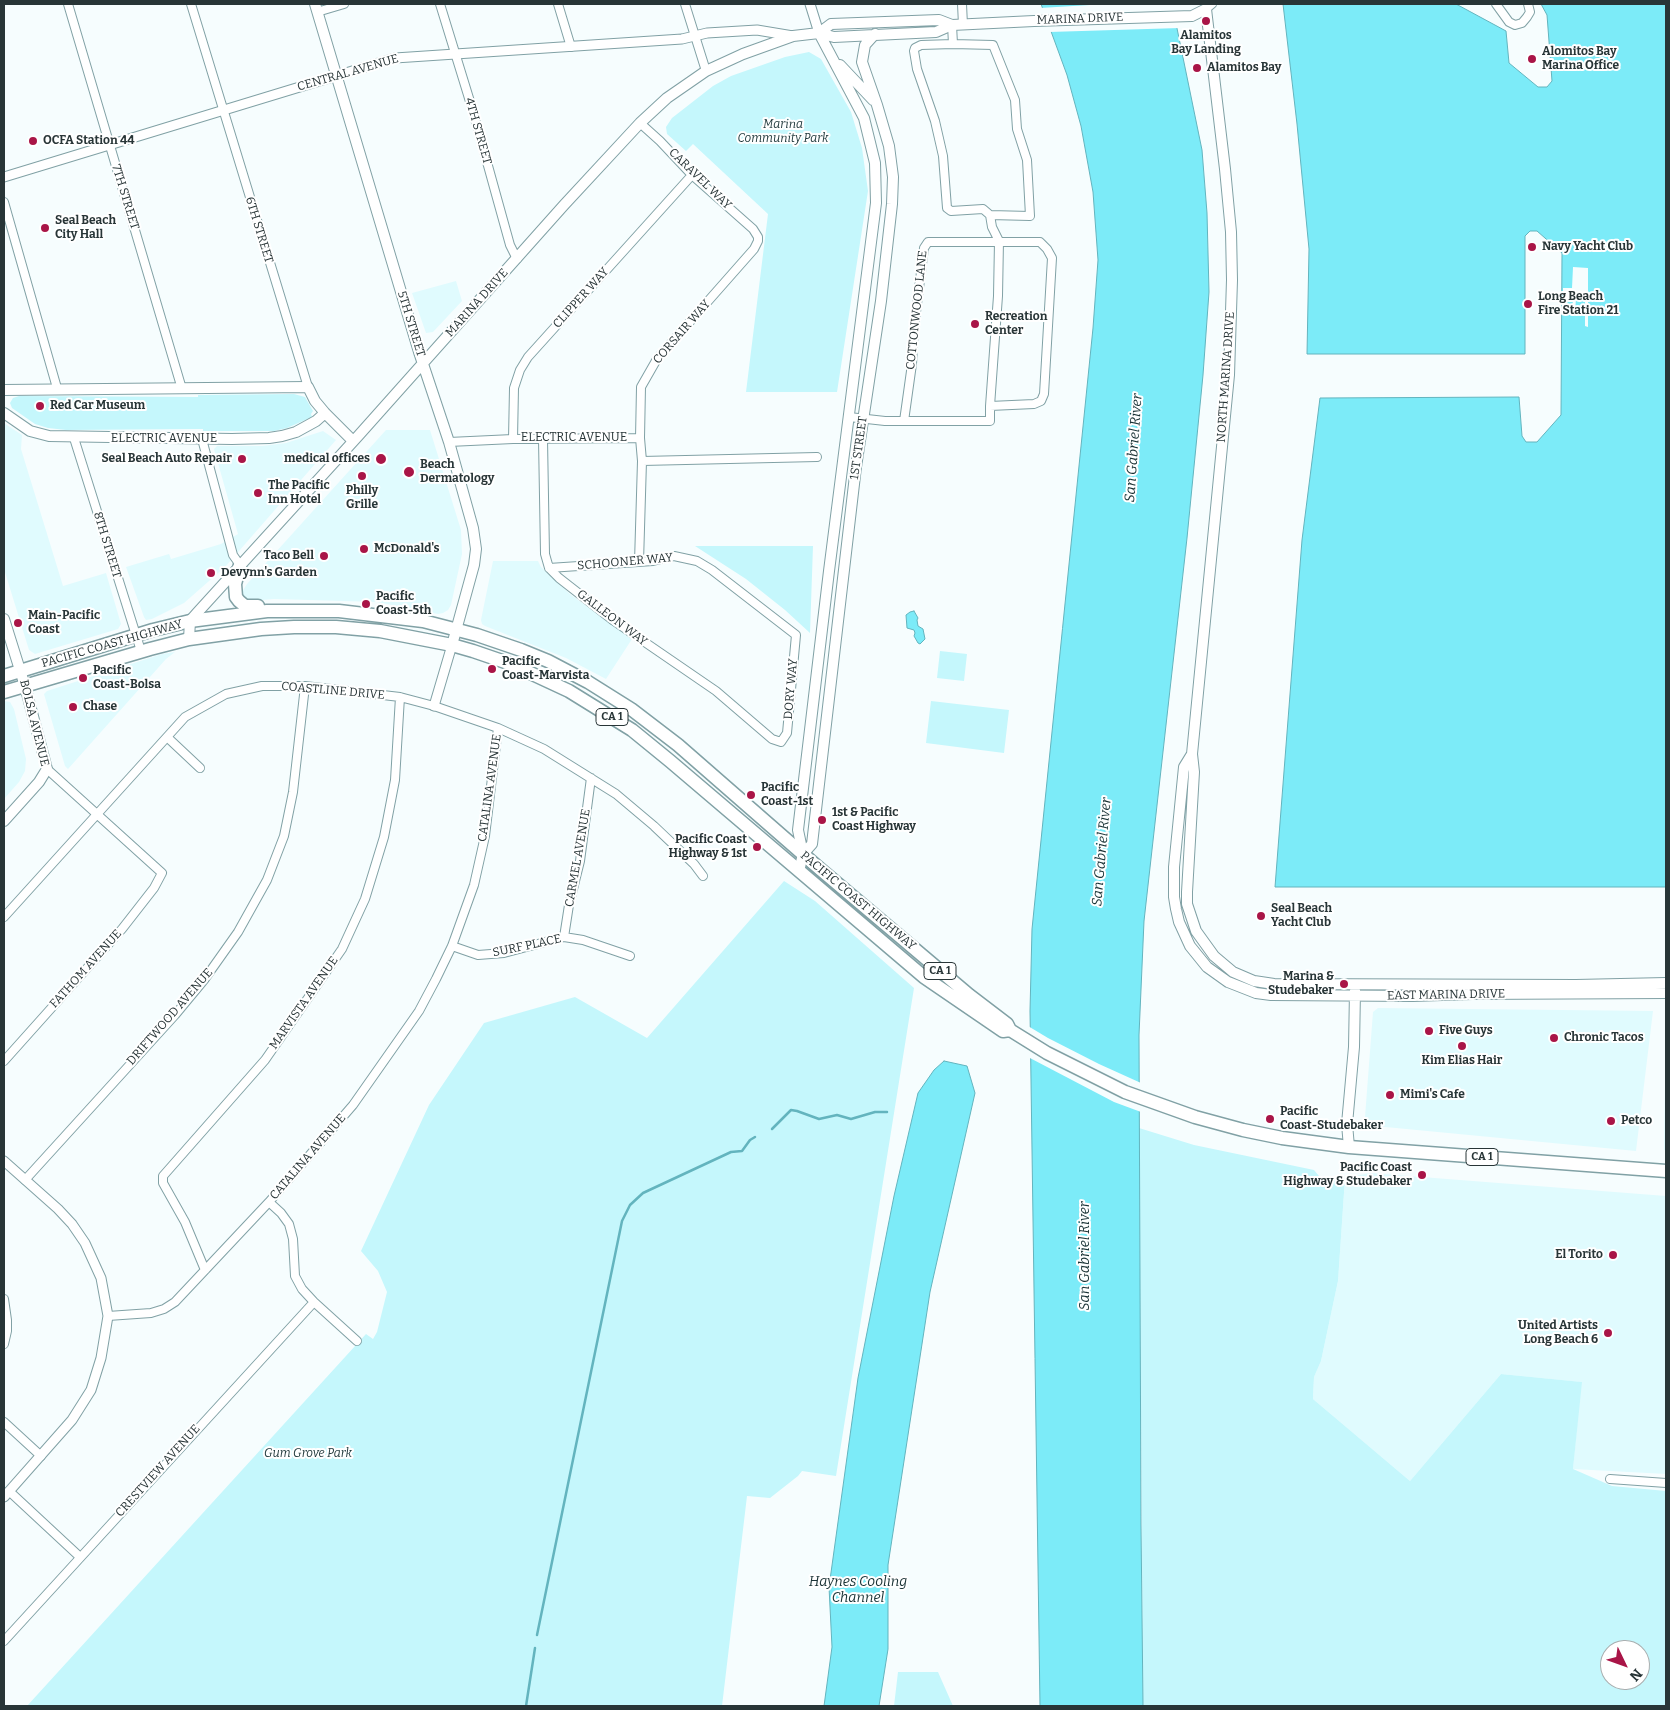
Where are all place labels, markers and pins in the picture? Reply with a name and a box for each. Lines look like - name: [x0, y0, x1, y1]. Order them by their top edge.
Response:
- marker: Alamitos Bay Landing: [1200, 15, 1212, 27]
- place label: Alamitos Bay Landing: [1171, 29, 1241, 57]
- place label: Alomitos Bay Marina Office: [1542, 45, 1619, 73]
- marker: Alomitos Bay Marina Office: [1526, 53, 1538, 65]
- place label: Alamitos Bay: [1207, 61, 1281, 75]
- marker: Alamitos Bay: [1191, 62, 1203, 74]
- place label: OCFA Station 44: [43, 134, 135, 148]
- marker: OCFA Station 44: [27, 135, 39, 147]
- place label: Seal Beach City Hall: [55, 214, 116, 242]
- marker: Seal Beach City Hall: [39, 222, 51, 234]
- place label: Navy Yacht Club: [1542, 240, 1633, 254]
- marker: Navy Yacht Club: [1526, 241, 1538, 253]
- place label: Long Beach Fire Station 21: [1538, 290, 1618, 318]
- marker: Long Beach Fire Station 21: [1522, 298, 1534, 310]
- place label: Recreation Center: [985, 310, 1047, 338]
- marker: Recreation Center: [969, 318, 981, 330]
- place label: Red Car Museum: [50, 399, 145, 413]
- marker: Red Car Museum: [34, 400, 46, 412]
- place label: Seal Beach Auto Repair: [101, 452, 232, 466]
- place label: medical offices: [284, 452, 370, 466]
- marker: medical offices: [374, 452, 388, 466]
- marker: Seal Beach Auto Repair: [236, 453, 248, 465]
- place label: Beach Dermatology: [420, 458, 494, 486]
- marker: Beach Dermatology: [402, 465, 416, 479]
- marker: Philly Grille: [356, 470, 368, 482]
- place label: The Pacific Inn Hotel: [268, 479, 330, 507]
- place label: Philly Grille: [346, 484, 378, 512]
- marker: The Pacific Inn Hotel: [252, 487, 264, 499]
- place label: McDonald's: [374, 542, 439, 556]
- marker: McDonald's: [358, 543, 370, 555]
- place label: Taco Bell: [264, 549, 314, 563]
- marker: Taco Bell: [318, 550, 330, 562]
- place label: Devynn's Garden: [221, 566, 317, 580]
- marker: Devynn's Garden: [205, 567, 217, 579]
- place label: Pacific Coast-5th: [376, 590, 431, 618]
- marker: Pacific Coast-5th: [360, 598, 372, 610]
- place label: Main-Pacific Coast: [28, 609, 100, 637]
- marker: Main-Pacific Coast: [12, 617, 24, 629]
- place label: Pacific Coast-Marvista: [502, 655, 589, 683]
- marker: Pacific Coast-Marvista: [486, 663, 498, 675]
- place label: Pacific Coast-Bolsa: [93, 664, 161, 692]
- marker: Pacific Coast-Bolsa: [77, 672, 89, 684]
- place label: Chase: [83, 700, 117, 714]
- marker: Chase: [67, 701, 79, 713]
- place label: Pacific Coast-1st: [761, 781, 813, 809]
- marker: Pacific Coast-1st: [745, 789, 757, 801]
- place label: 1st & Pacific Coast Highway: [832, 806, 916, 834]
- marker: 1st & Pacific Coast Highway: [816, 814, 828, 826]
- place label: Pacific Coast Highway & 1st: [669, 833, 747, 861]
- marker: Pacific Coast Highway & 1st: [751, 841, 763, 853]
- place label: Seal Beach Yacht Club: [1271, 902, 1332, 930]
- marker: Seal Beach Yacht Club: [1255, 910, 1267, 922]
- place label: Marina & Studebaker: [1268, 970, 1334, 998]
- marker: Marina & Studebaker: [1338, 978, 1350, 990]
- place label: Five Guys: [1439, 1024, 1493, 1038]
- marker: Five Guys: [1423, 1025, 1435, 1037]
- place label: Chronic Tacos: [1564, 1031, 1644, 1045]
- marker: Chronic Tacos: [1548, 1032, 1560, 1044]
- marker: Kim Elias Hair: [1456, 1040, 1468, 1052]
- place label: Kim Elias Hair: [1422, 1054, 1502, 1068]
- place label: Mimi's Cafe: [1400, 1088, 1465, 1102]
- marker: Mimi's Cafe: [1384, 1089, 1396, 1101]
- place label: Pacific Coast-Studebaker: [1280, 1105, 1383, 1133]
- marker: Pacific Coast-Studebaker: [1264, 1113, 1276, 1125]
- place label: Petco: [1621, 1114, 1652, 1128]
- marker: Petco: [1605, 1115, 1617, 1127]
- place label: Pacific Coast Highway & Studebaker: [1283, 1161, 1412, 1189]
- marker: Pacific Coast Highway & Studebaker: [1416, 1169, 1428, 1181]
- place label: El Torito: [1555, 1248, 1603, 1262]
- marker: El Torito: [1607, 1249, 1619, 1261]
- place label: United Artists Long Beach 6: [1518, 1319, 1598, 1347]
- marker: United Artists Long Beach 6: [1602, 1327, 1614, 1339]

